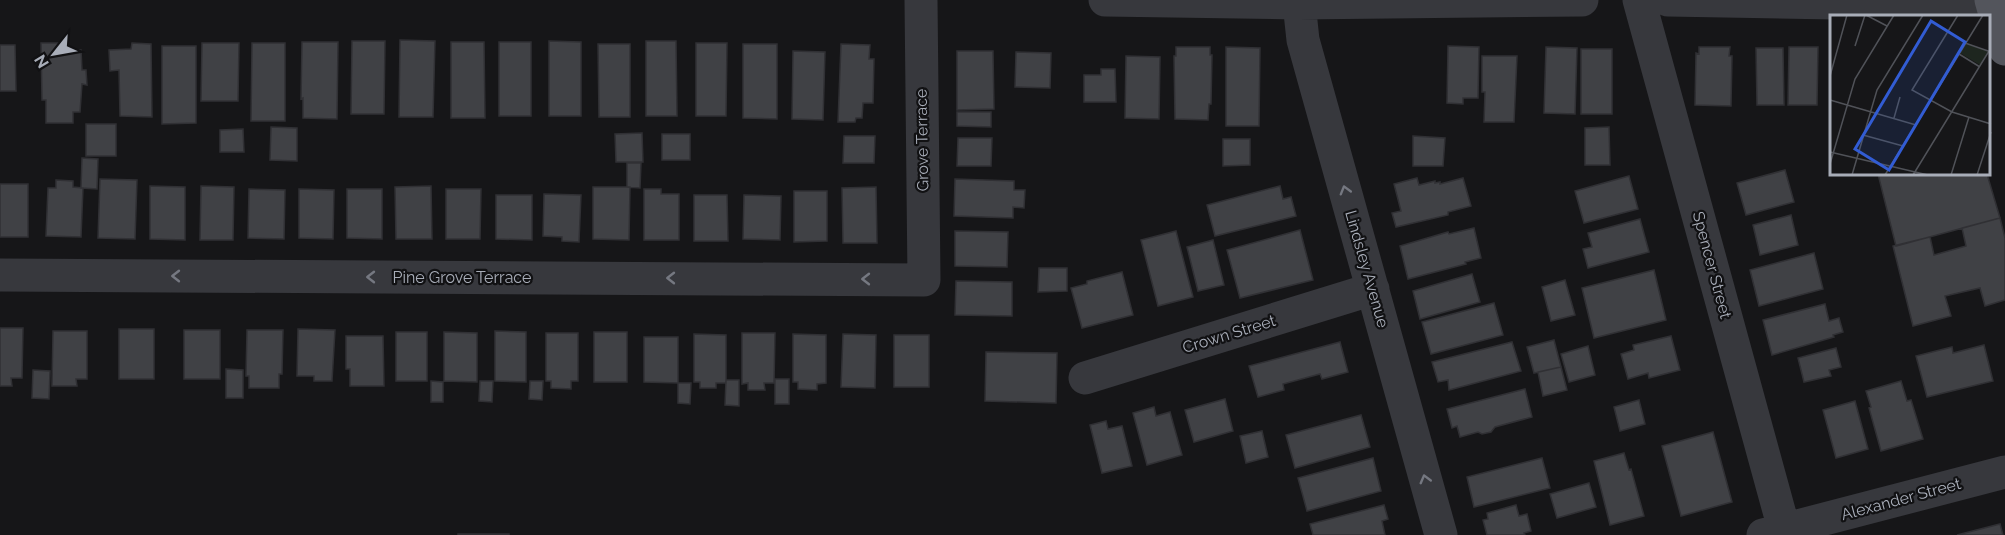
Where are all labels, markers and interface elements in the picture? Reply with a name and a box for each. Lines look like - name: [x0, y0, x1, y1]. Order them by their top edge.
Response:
- inset map: [1830, 15, 1990, 176]
- north arrow: [24, 24, 84, 84]
- text: N: [30, 51, 53, 72]
- street label: Grove Terrace: [912, 89, 932, 191]
- one-way arrow: [1340, 185, 1352, 195]
- street label: Lindsley Avenue: [1341, 208, 1393, 330]
- street label: Spencer Street: [1689, 209, 1736, 321]
- street label: Pine Grove Terrace: [393, 268, 531, 287]
- one-way arrow: [171, 270, 180, 282]
- one-way arrow: [366, 271, 375, 283]
- one-way arrow: [666, 272, 675, 284]
- one-way arrow: [861, 273, 870, 285]
- street label: Crown Street: [1180, 311, 1278, 357]
- one-way arrow: [1420, 474, 1432, 484]
- street label: Alexander Street: [1839, 474, 1964, 524]

